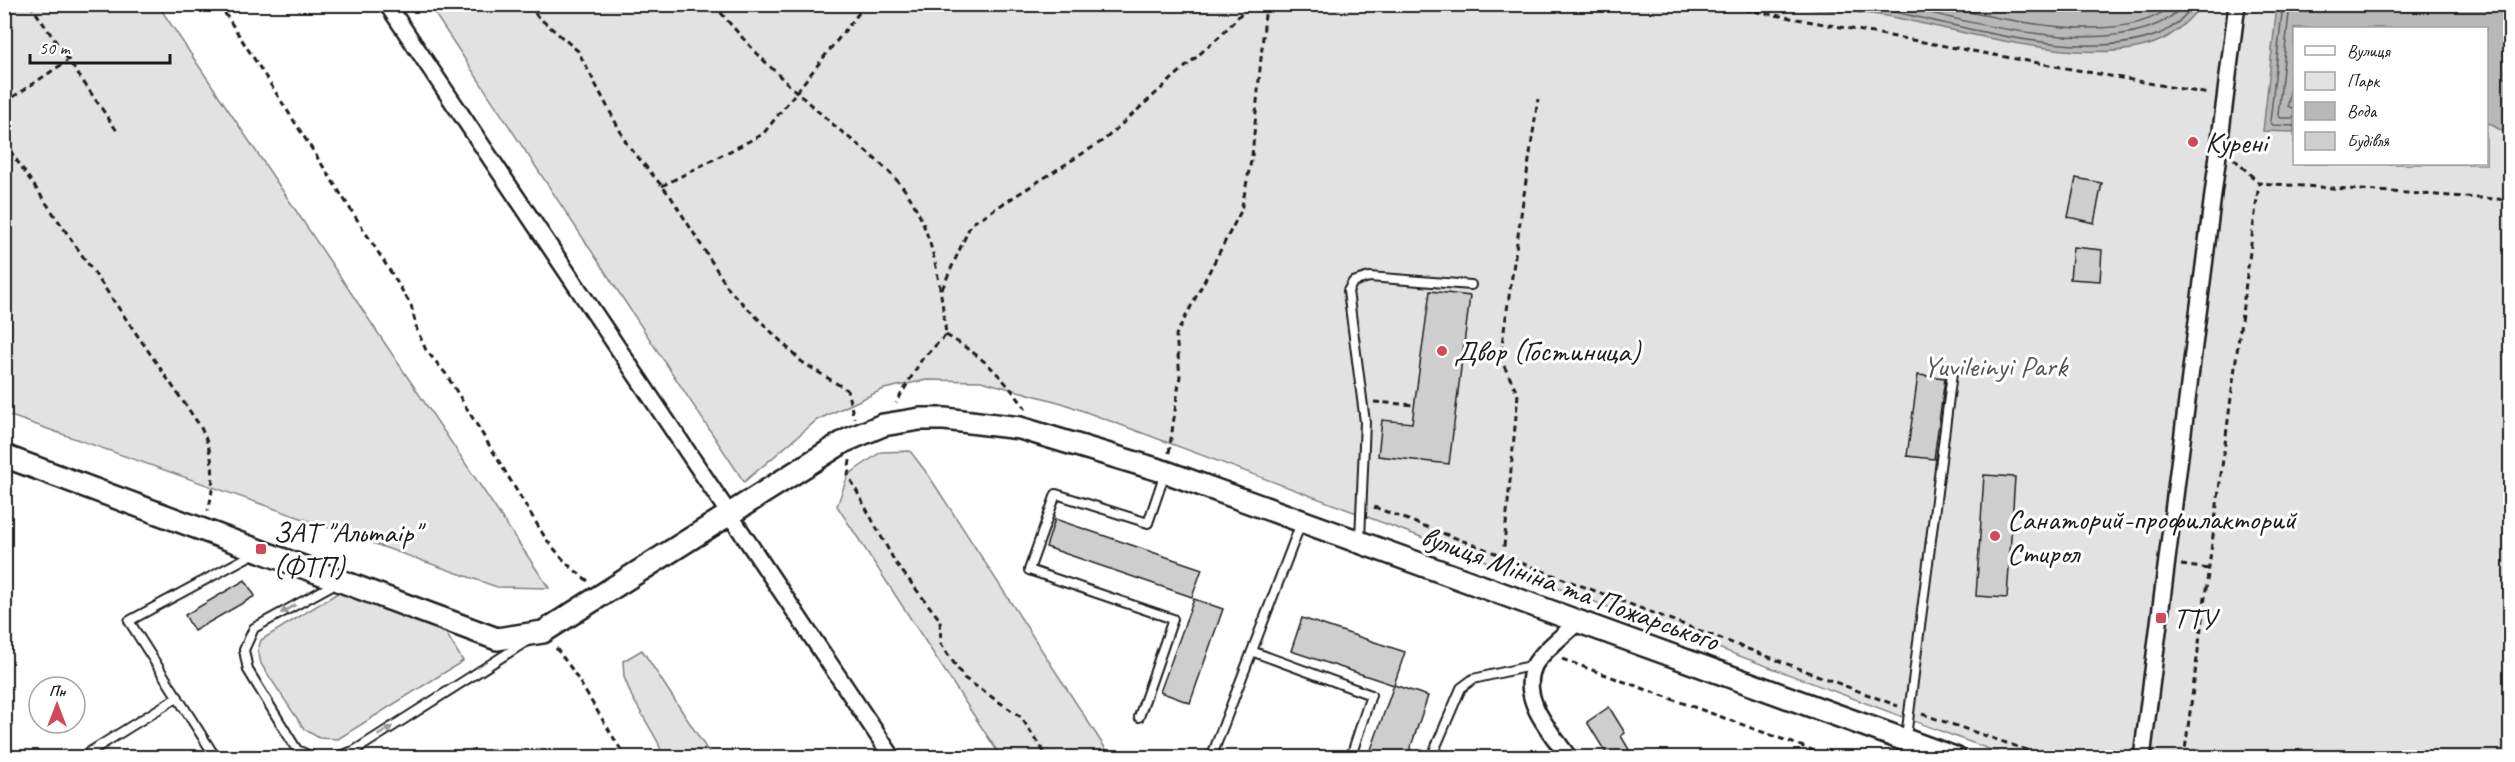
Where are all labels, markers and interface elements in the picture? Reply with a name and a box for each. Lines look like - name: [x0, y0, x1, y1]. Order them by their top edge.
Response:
- scale bar: [30, 27, 170, 65]
- legend: [2293, 27, 2488, 165]
- text: 50 m: [39, 37, 72, 59]
- text: Вулиця: [2347, 40, 2391, 62]
- text: Парк: [2347, 70, 2381, 92]
- text: Вода: [2347, 100, 2378, 122]
- place label: Курені: [2205, 123, 2270, 161]
- text: Будівля: [2347, 130, 2390, 152]
- marker: Курені: [2186, 135, 2200, 149]
- place label: Двор (Гостиница): [1454, 332, 1642, 370]
- marker: Двор (Гостиница): [1435, 344, 1449, 358]
- park label: Yuvileinyi Park: [1923, 347, 2069, 385]
- place label: Санаторий-профилакторий Стирол: [2007, 500, 2298, 572]
- place label: ЗАТ "Альтаір" (ФТП): [273, 513, 426, 585]
- street label: вулиця Мініна та Пожарського: [1416, 516, 1725, 660]
- marker: Санаторий-профилакторий Стирол: [1988, 529, 2002, 543]
- marker: ЗАТ "Альтаір" (ФТП): [254, 542, 268, 556]
- place label: ТТУ: [2173, 599, 2220, 637]
- one-way arrow: [279, 604, 296, 614]
- marker: ТТУ: [2154, 611, 2168, 625]
- north arrow: [27, 675, 87, 735]
- text: Пн: [49, 681, 66, 701]
- one-way arrow: [377, 726, 393, 737]

